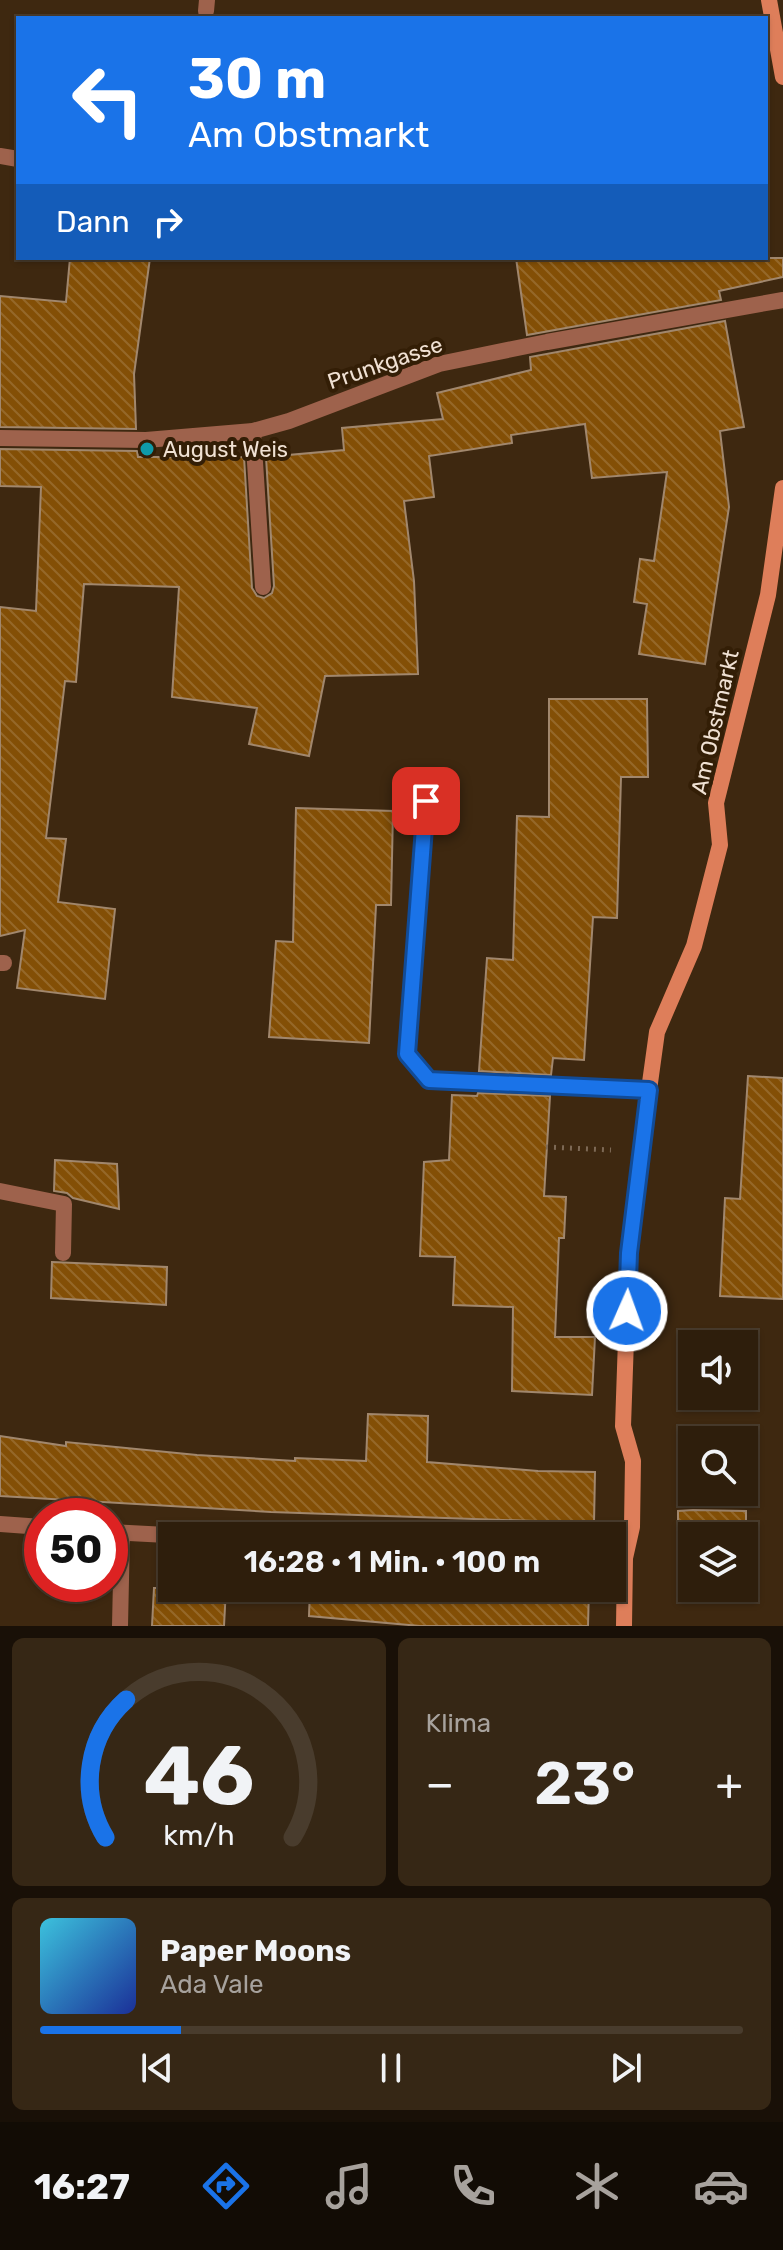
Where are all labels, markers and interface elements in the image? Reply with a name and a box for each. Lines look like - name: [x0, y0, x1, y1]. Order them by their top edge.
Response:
- text: 30 m: [188, 46, 326, 112]
- icon: left: [56, 48, 160, 152]
- text: Am Obstmarkt: [188, 113, 429, 156]
- icon: right: [146, 200, 190, 244]
- text: Dann: [56, 204, 130, 240]
- street label: Prunkgasse: [324, 331, 446, 395]
- place label: August Weis: [163, 436, 288, 463]
- marker: August Weis: [138, 440, 156, 458]
- street label: Am Obstmarkt: [685, 647, 745, 797]
- pin: [392, 767, 460, 835]
- icon: arrive: [404, 779, 448, 823]
- position arrow: [585, 1269, 669, 1353]
- map controls: [678, 1330, 758, 1602]
- button: sound: [678, 1330, 758, 1410]
- button: search: [678, 1426, 758, 1506]
- speed limit sign: 50: [24, 1498, 128, 1602]
- button: layers: [678, 1522, 758, 1602]
- text: 16:28 · 1 Min. · 100 m: [244, 1544, 540, 1580]
- text: Klima: [426, 1708, 491, 1739]
- text: 46: [143, 1726, 254, 1825]
- text: 23°: [534, 1748, 635, 1819]
- text: −: [426, 1758, 454, 1810]
- text: +: [716, 1758, 743, 1810]
- text: km/h: [163, 1818, 234, 1852]
- text: Paper Moons: [160, 1933, 351, 1969]
- text: Ada Vale: [160, 1969, 264, 2000]
- icon: previous: [135, 2046, 179, 2090]
- icon: pause: [369, 2046, 413, 2090]
- icon: next: [604, 2046, 648, 2090]
- icon: directions: [198, 2158, 254, 2214]
- icon: music: [321, 2158, 377, 2214]
- icon: phone: [445, 2158, 501, 2214]
- icon: climate: [569, 2158, 625, 2214]
- icon: car: [693, 2158, 749, 2214]
- text: 16:27: [34, 2165, 130, 2208]

